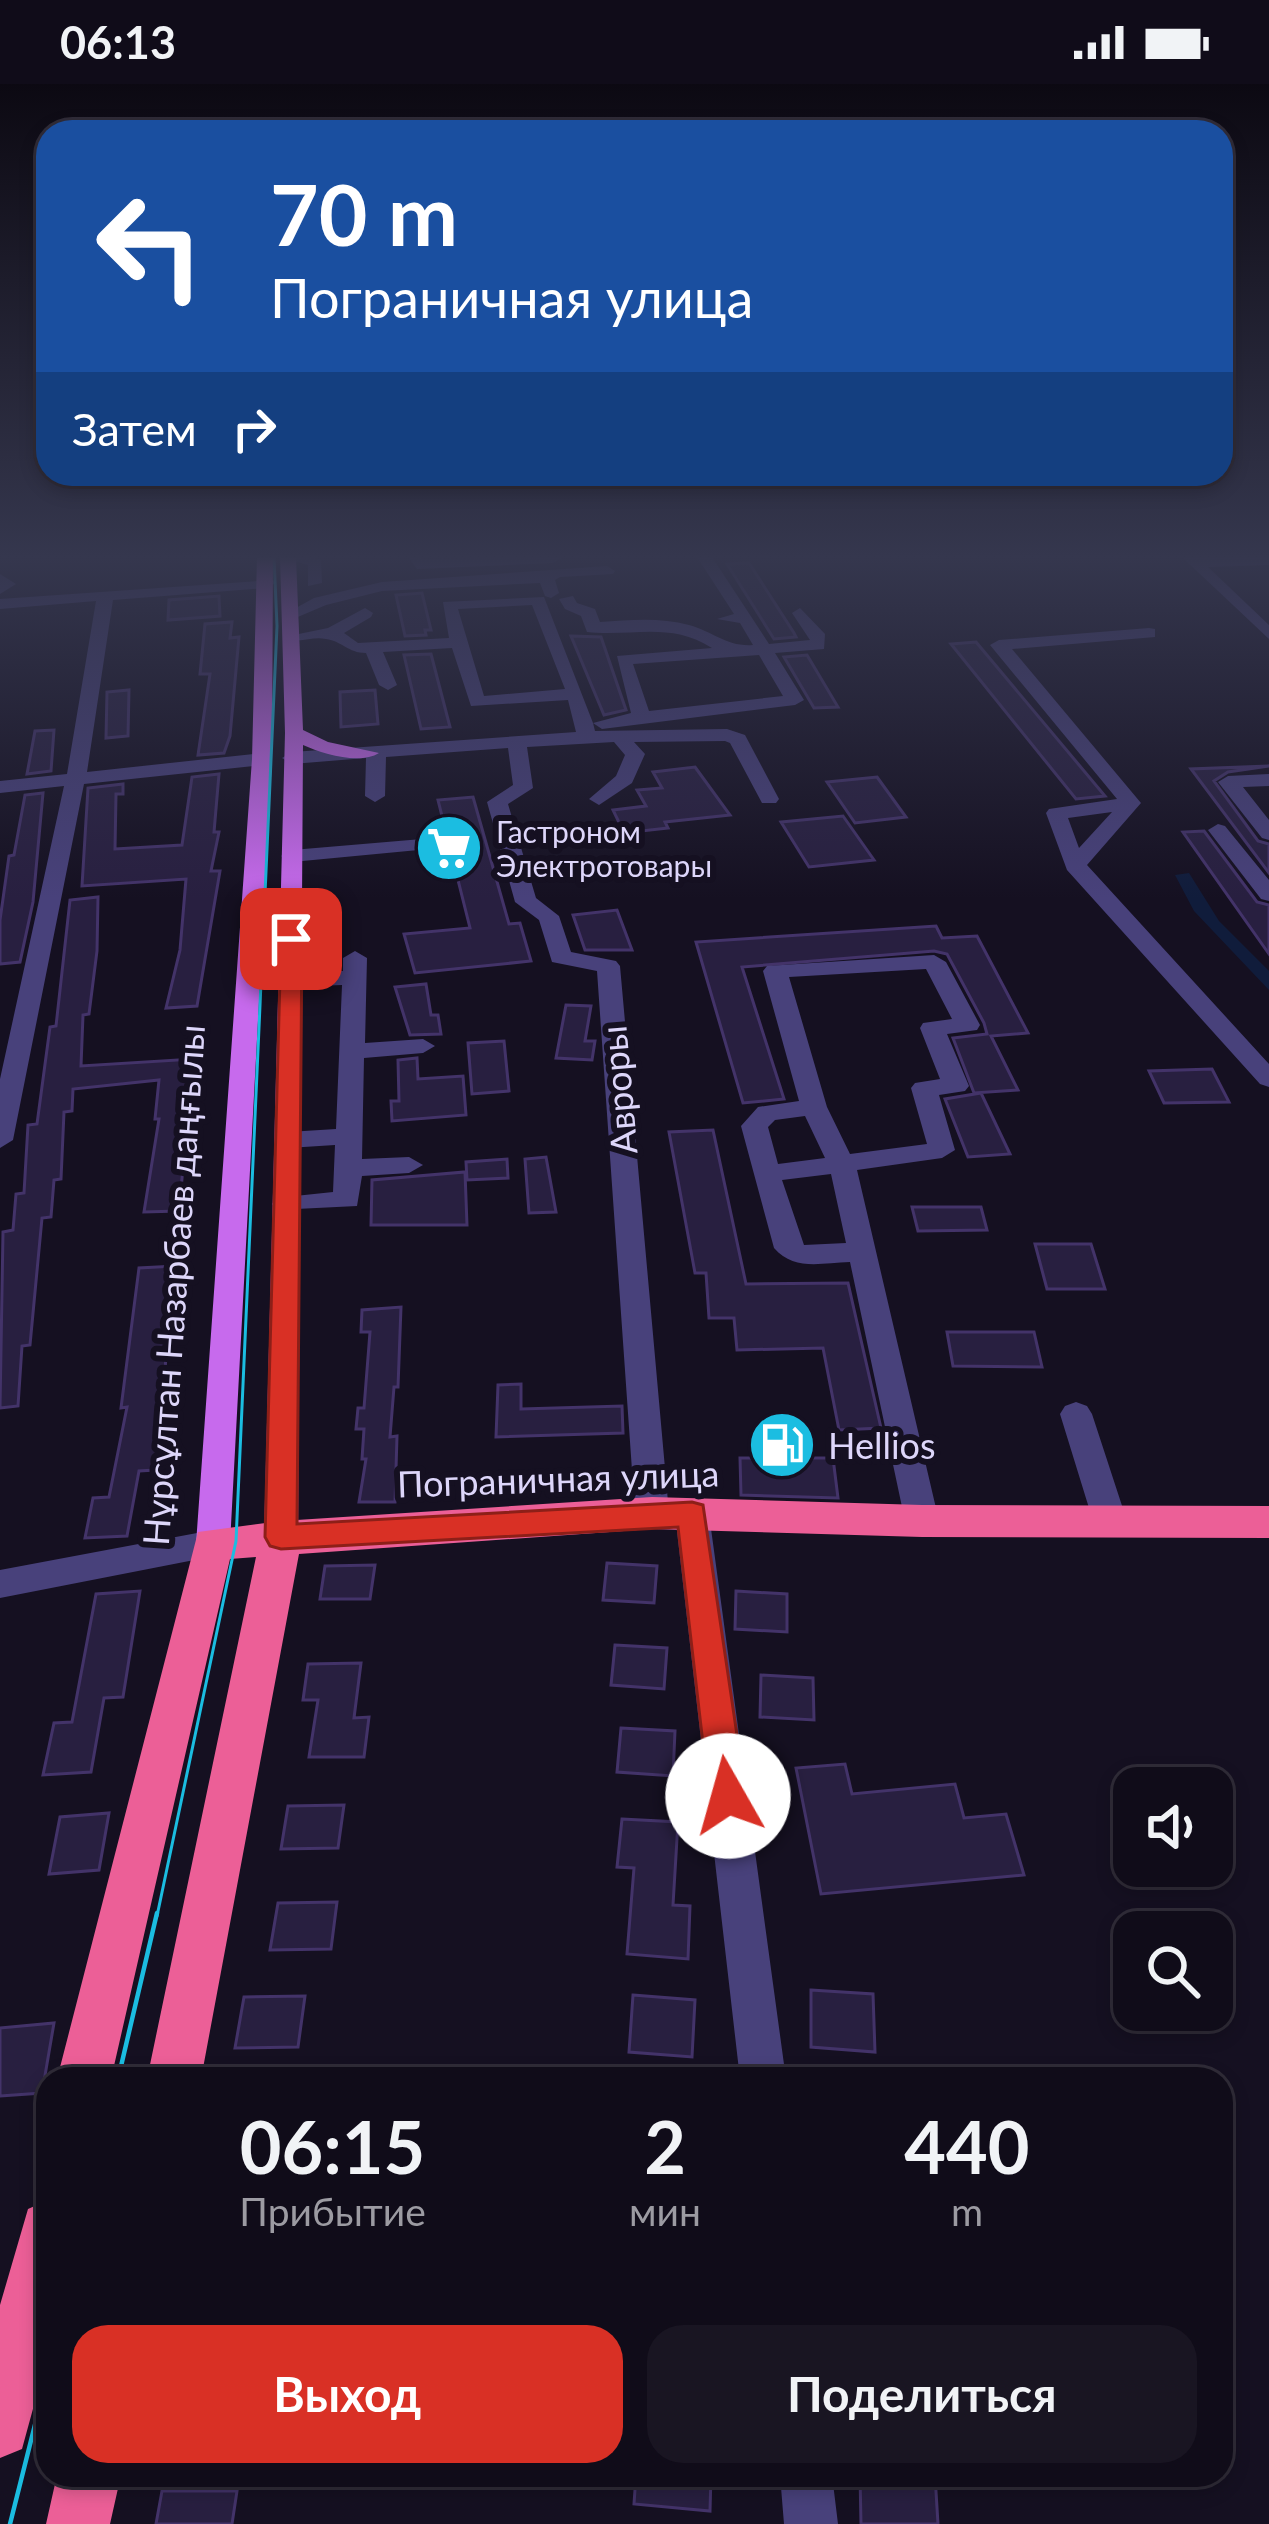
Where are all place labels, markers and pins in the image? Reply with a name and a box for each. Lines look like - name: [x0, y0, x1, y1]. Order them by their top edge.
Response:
- supermarket icon: Гастроном Электротовары: [414, 813, 484, 883]
- place label: Гастроном Электротовары: [496, 813, 712, 883]
- pin: [240, 888, 342, 990]
- fuel station icon: Hellios: [747, 1410, 817, 1480]
- place label: Hellios: [828, 1423, 936, 1467]

